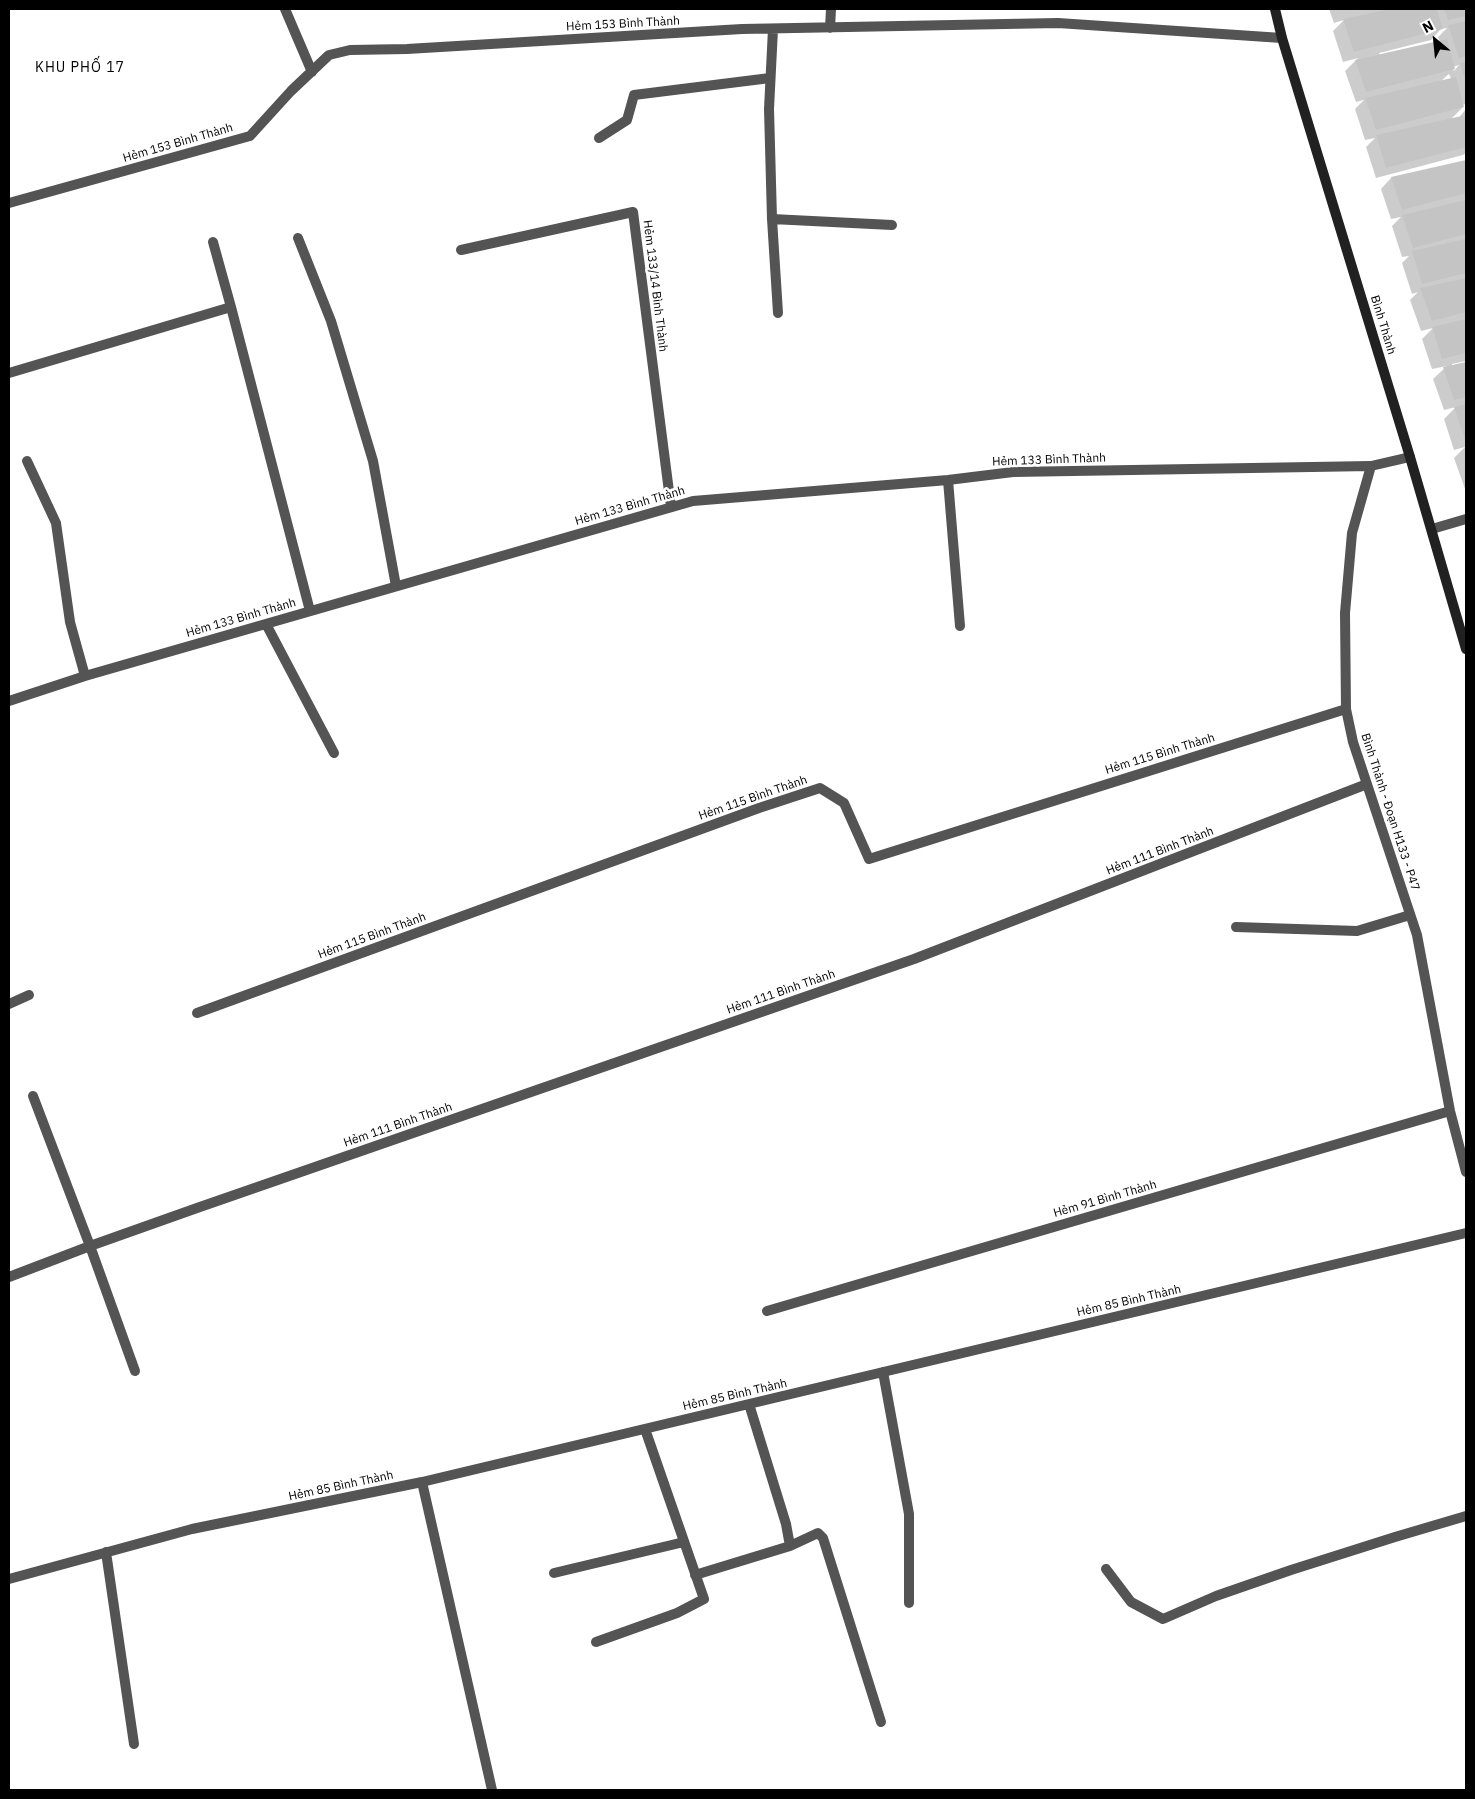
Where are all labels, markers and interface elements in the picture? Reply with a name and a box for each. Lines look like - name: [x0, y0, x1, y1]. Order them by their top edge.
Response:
- street label: Hẻm 153 Bình Thành: [566, 14, 680, 34]
- north arrow: [1410, 15, 1460, 65]
- text: N: [1419, 16, 1437, 37]
- district label: KHU PHỐ 17: [34, 60, 126, 76]
- street label: Hẻm 153 Bình Thành: [121, 120, 235, 166]
- street label: Hẻm 133/14 Bình Thành: [640, 219, 670, 353]
- street label: Bình Thành: [1367, 294, 1399, 356]
- street label: Hẻm 133 Bình Thành: [992, 451, 1106, 469]
- street label: Hẻm 133 Bình Thành: [573, 483, 687, 529]
- street label: Hẻm 133 Bình Thành: [184, 595, 298, 641]
- street label: Hẻm 115 Bình Thành: [1103, 730, 1217, 778]
- street label: Bình Thành - Đoạn H133 - P47: [1358, 732, 1422, 892]
- street label: Hẻm 115 Bình Thành: [697, 773, 809, 823]
- street label: Hẻm 111 Bình Thành: [1104, 824, 1216, 878]
- street label: Hẻm 115 Bình Thành: [316, 910, 428, 962]
- street label: Hẻm 111 Bình Thành: [725, 967, 837, 1017]
- street label: Hẻm 111 Bình Thành: [342, 1100, 454, 1150]
- street label: Hẻm 91 Bình Thành: [1052, 1177, 1158, 1221]
- street label: Hẻm 85 Bình Thành: [1075, 1282, 1183, 1320]
- street label: Hẻm 85 Bình Thành: [681, 1376, 789, 1414]
- street label: Hẻm 85 Bình Thành: [287, 1468, 395, 1504]

